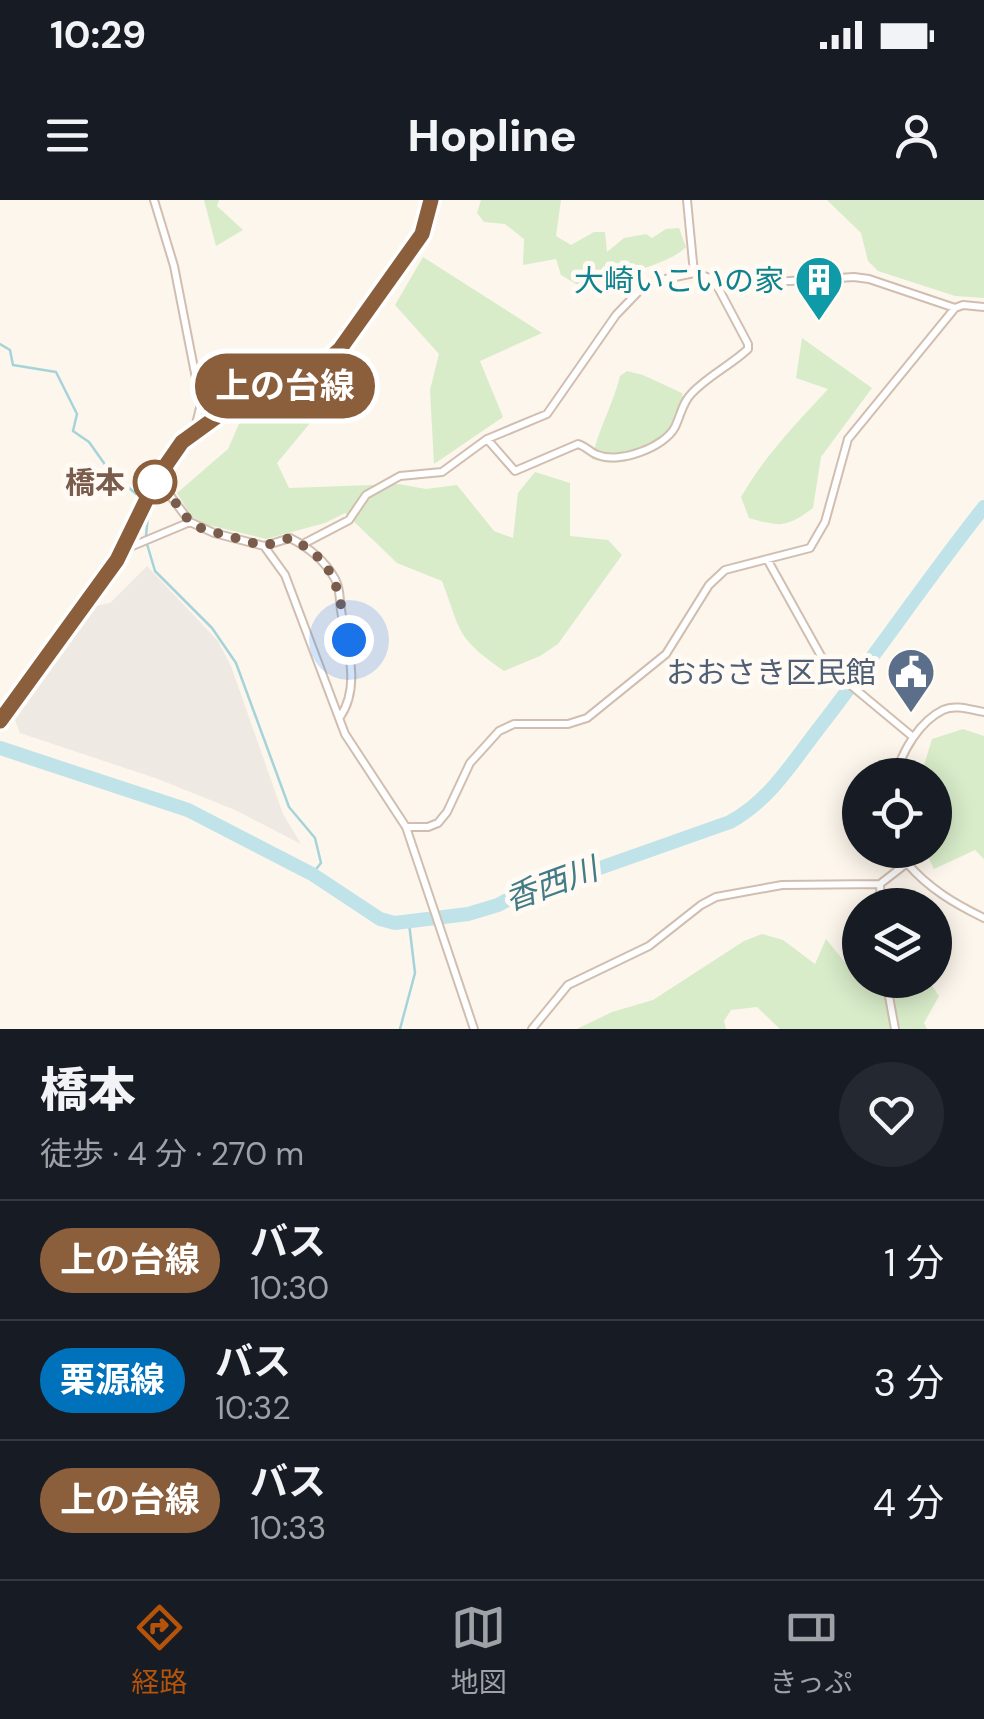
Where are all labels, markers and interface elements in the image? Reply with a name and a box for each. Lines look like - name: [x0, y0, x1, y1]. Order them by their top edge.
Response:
- text: 10:29: [50, 10, 146, 60]
- text: Hopline: [407, 106, 577, 165]
- icon: menu: [40, 108, 95, 163]
- icon: person: [889, 108, 944, 163]
- building icon: 大崎いこいの家: [793, 254, 845, 322]
- place label: 大崎いこいの家: [574, 261, 784, 300]
- line badge: 上の台線: [215, 354, 355, 418]
- text: 上の台線: [215, 363, 355, 409]
- marker: 橋本: [134, 461, 176, 503]
- place label: 橋本: [65, 463, 125, 502]
- your location: [324, 615, 374, 665]
- public building icon: おおさき区民館: [885, 646, 937, 714]
- place label: おおさき区民館: [666, 653, 876, 692]
- map controls: [842, 758, 952, 998]
- button: locate: [842, 758, 952, 868]
- water label: 香西川: [499, 847, 606, 920]
- button: layers: [842, 888, 952, 998]
- text: 橋本: [40, 1059, 136, 1122]
- button: heart: [839, 1062, 944, 1167]
- text: 徒歩 · 4 分 · 270 m: [40, 1133, 304, 1175]
- text: バス: [250, 1217, 326, 1267]
- text: 上の台線: [60, 1237, 200, 1283]
- text: 1 分: [884, 1238, 944, 1288]
- text: 10:30: [250, 1267, 329, 1309]
- text: バス: [215, 1337, 291, 1387]
- text: 栗源線: [60, 1357, 165, 1403]
- text: 3 分: [873, 1358, 944, 1408]
- text: 10:32: [215, 1387, 291, 1429]
- text: バス: [250, 1457, 326, 1507]
- text: 上の台線: [60, 1477, 200, 1523]
- text: 4 分: [873, 1478, 944, 1528]
- text: 10:33: [250, 1507, 326, 1549]
- tab: 経路: [132, 1600, 188, 1701]
- tab: 地図: [451, 1600, 507, 1701]
- tab: きっぷ: [770, 1600, 852, 1701]

